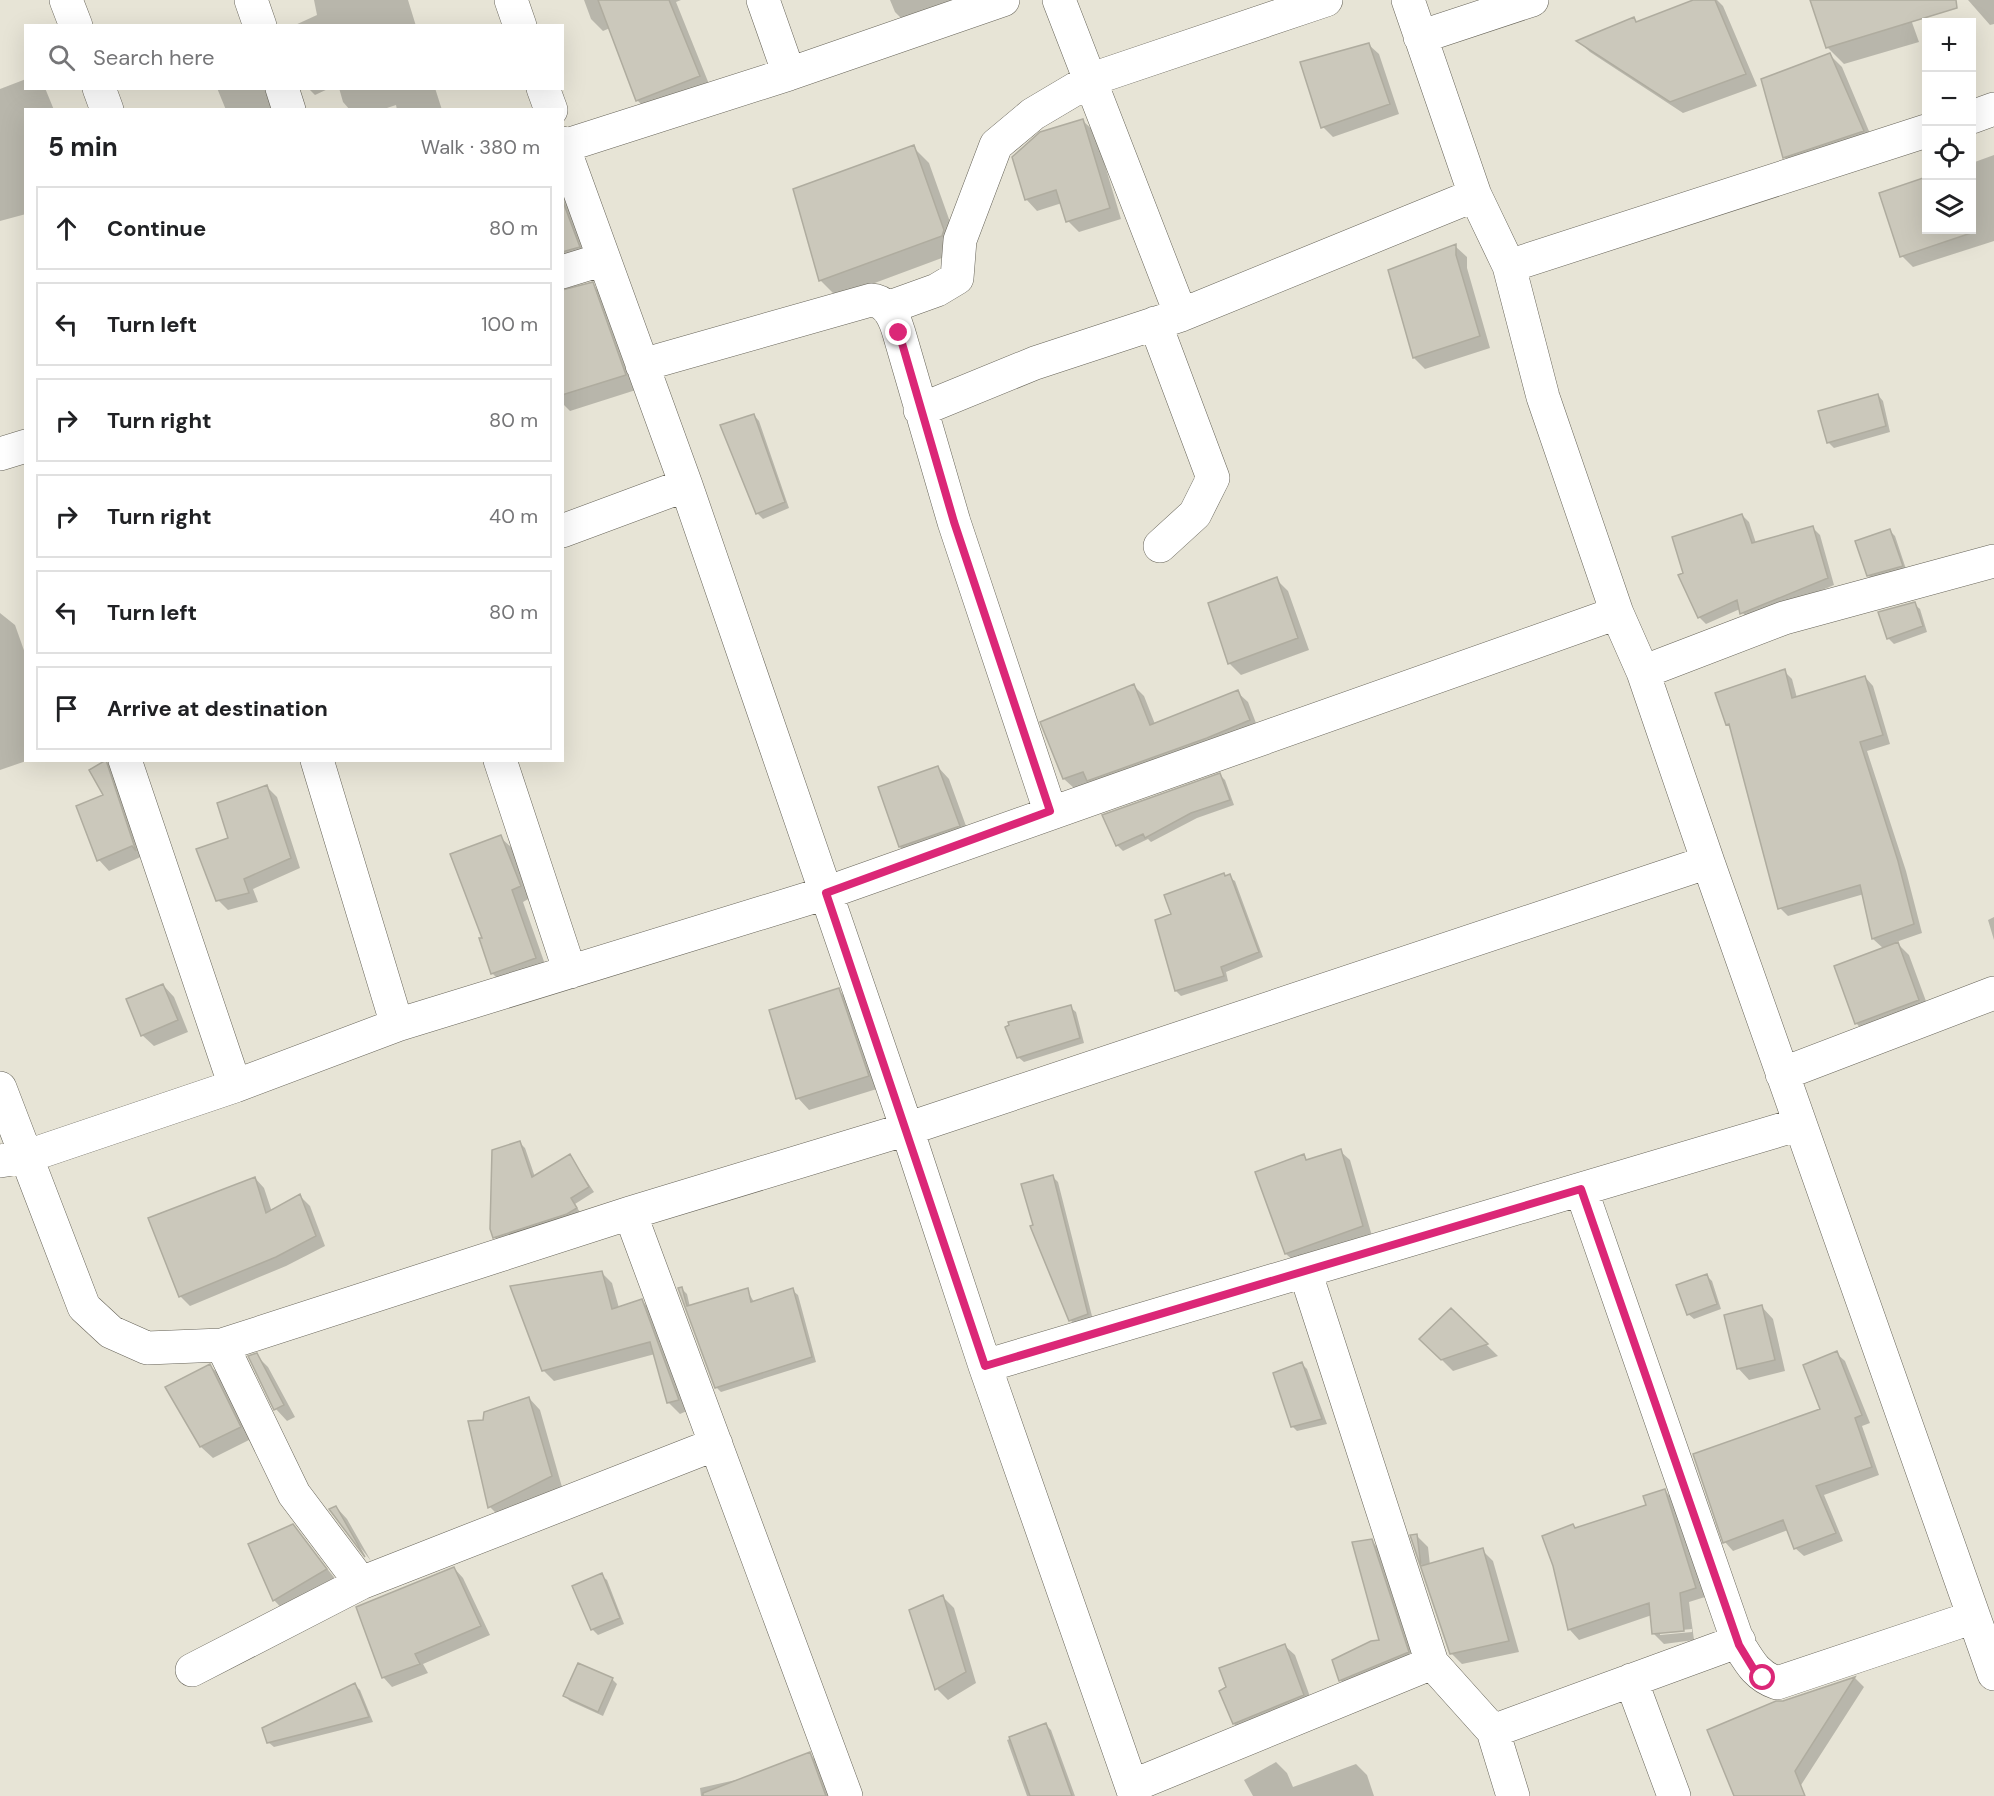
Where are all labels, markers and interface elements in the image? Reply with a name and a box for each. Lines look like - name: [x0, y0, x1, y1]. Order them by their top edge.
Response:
- map controls: [1922, 18, 1976, 234]
- button: +: [1922, 18, 1976, 72]
- search box: [24, 24, 564, 90]
- icon: search: [45, 41, 78, 74]
- text: Search here: [93, 43, 214, 72]
- button: −: [1922, 72, 1976, 126]
- button: locate: [1922, 126, 1976, 180]
- text: 5 min: [48, 130, 118, 164]
- text: Walk · 380 m: [421, 134, 540, 160]
- button: layers: [1922, 180, 1976, 234]
- icon: ahead: [50, 212, 83, 245]
- text: Continue: [107, 214, 206, 243]
- text: 80 m: [489, 215, 538, 241]
- icon: left: [50, 308, 83, 341]
- text: Turn left: [107, 310, 197, 339]
- text: 100 m: [481, 311, 538, 337]
- route end: [885, 319, 911, 345]
- icon: right: [50, 404, 83, 437]
- text: Turn right: [107, 406, 212, 435]
- text: 80 m: [489, 407, 538, 433]
- icon: right: [50, 500, 83, 533]
- text: Turn right: [107, 502, 212, 531]
- text: 40 m: [489, 503, 538, 529]
- icon: left: [50, 596, 83, 629]
- text: Turn left: [107, 598, 197, 627]
- text: 80 m: [489, 599, 538, 625]
- icon: arrive: [50, 692, 83, 725]
- text: Arrive at destination: [107, 694, 328, 723]
- route start: [1749, 1664, 1775, 1690]

